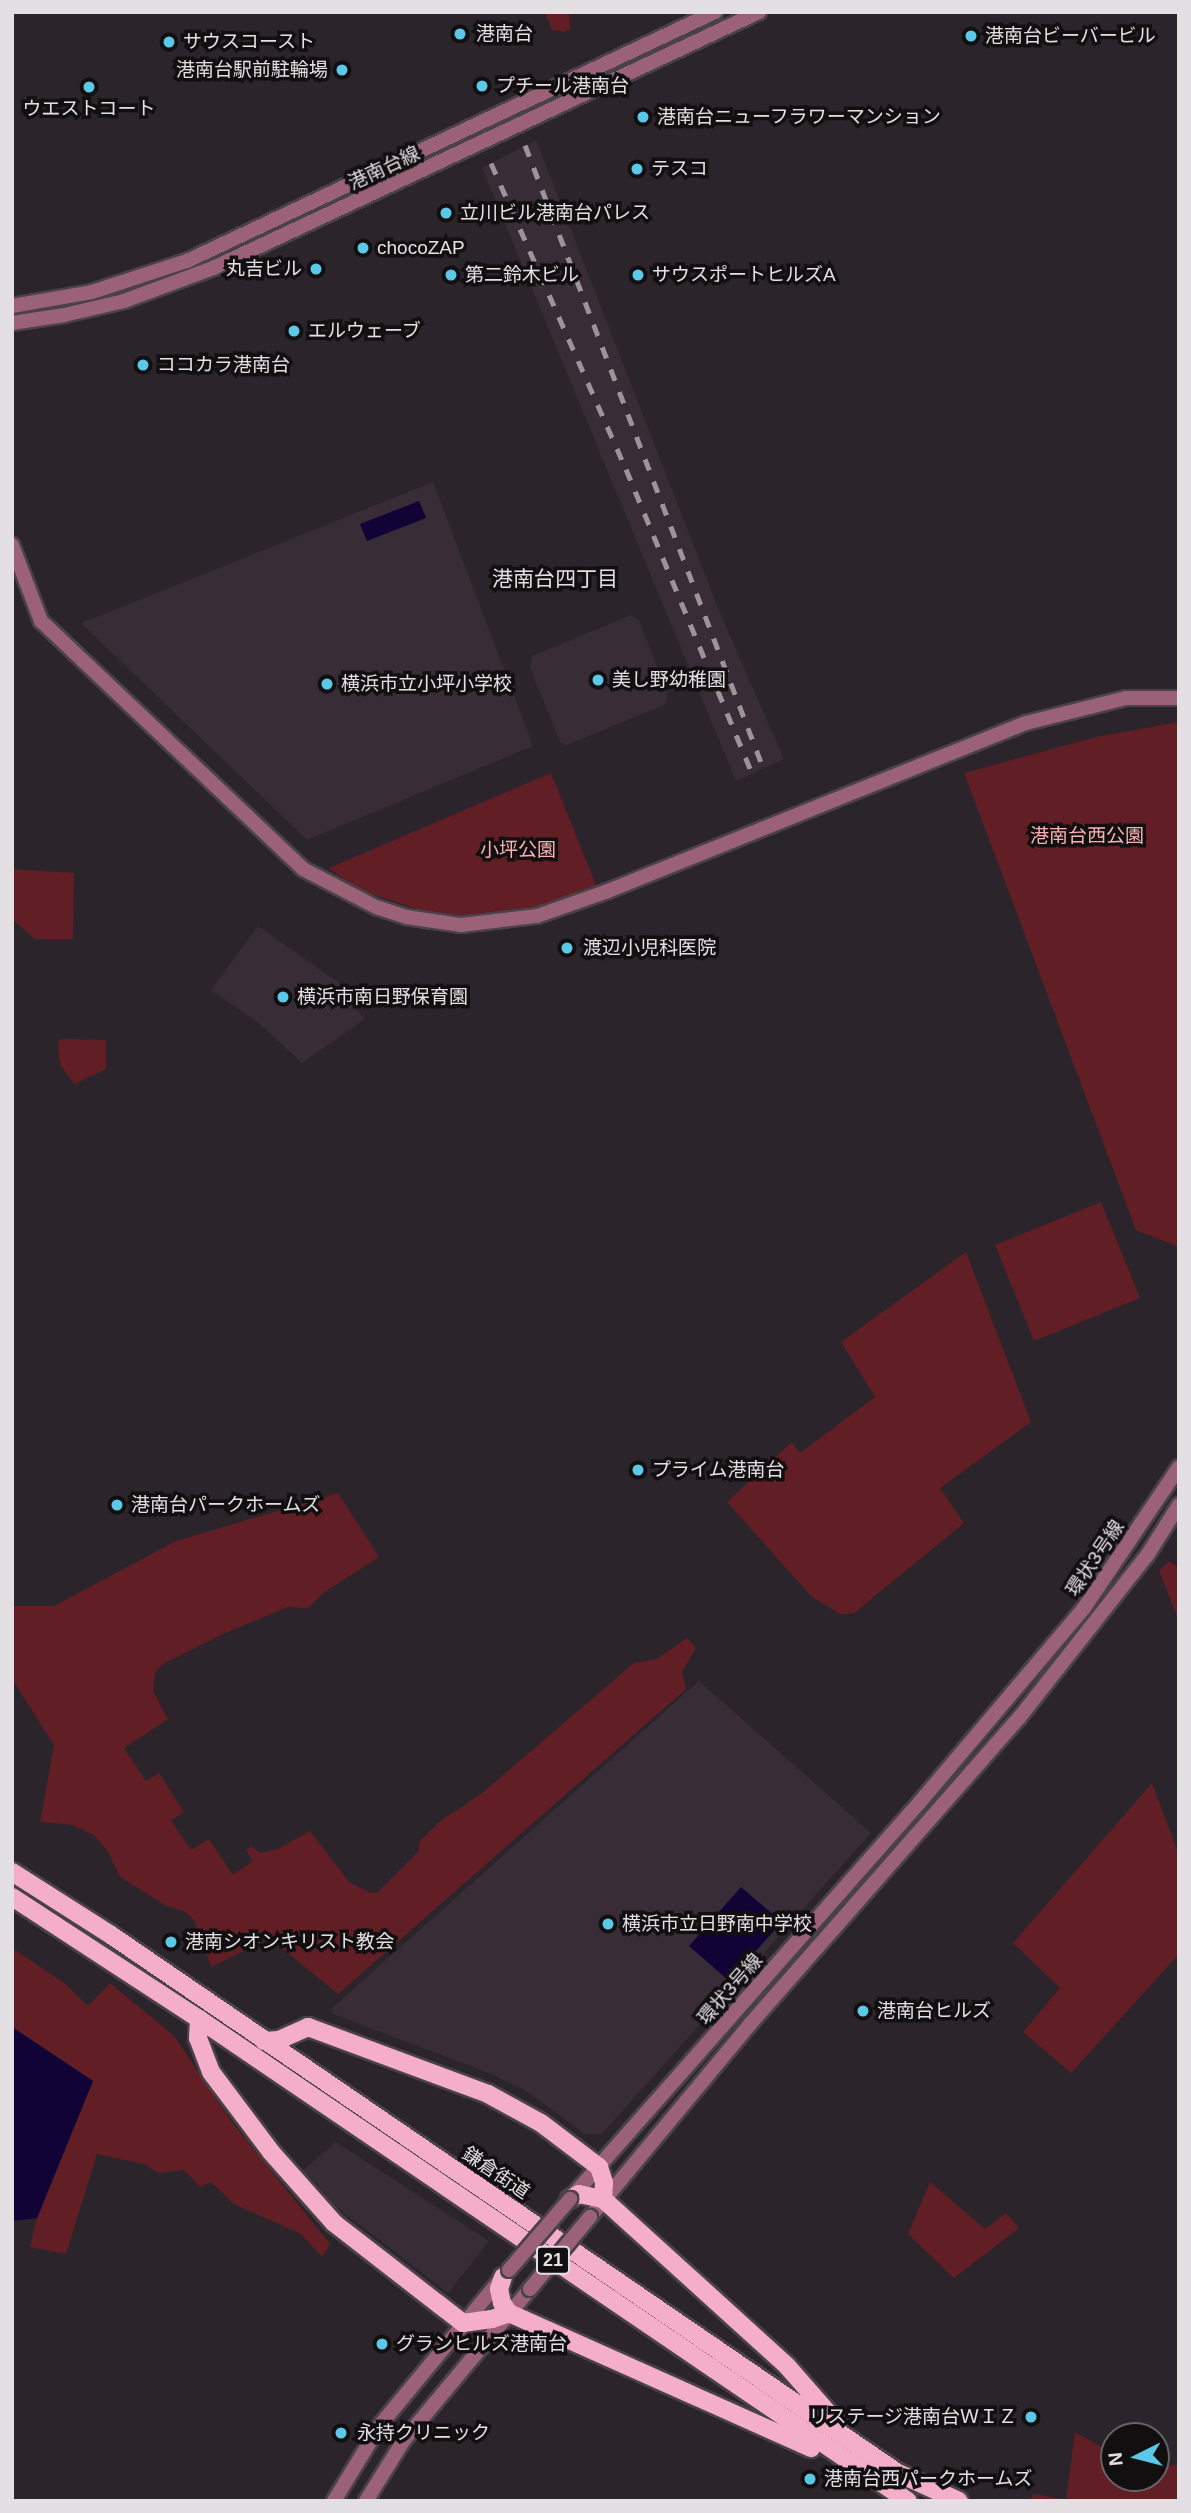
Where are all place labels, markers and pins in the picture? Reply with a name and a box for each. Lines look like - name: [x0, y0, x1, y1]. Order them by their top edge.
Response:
- place label: 港南台: [476, 23, 533, 45]
- marker: 港南台: [450, 24, 470, 44]
- place label: 港南台ビーバービル: [985, 25, 1156, 47]
- marker: 港南台ビーバービル: [963, 28, 979, 44]
- place label: サウスコースト: [183, 31, 316, 53]
- marker: サウスコースト: [161, 34, 177, 50]
- place label: 港南台駅前駐輪場: [176, 59, 328, 81]
- marker: 港南台駅前駐輪場: [334, 62, 350, 78]
- place label: プチール港南台: [496, 75, 629, 97]
- marker: プチール港南台: [474, 78, 490, 94]
- marker: ウエストコート: [81, 79, 97, 95]
- place label: ウエストコート: [23, 98, 155, 120]
- place label: 港南台ニューフラワーマンション: [657, 106, 942, 128]
- marker: 港南台ニューフラワーマンション: [635, 109, 651, 125]
- place label: テスコ: [651, 158, 708, 180]
- marker: テスコ: [629, 161, 645, 177]
- place label: 立川ビル港南台パレス: [460, 202, 650, 224]
- marker: 立川ビル港南台パレス: [438, 205, 454, 221]
- place label: chocoZAP: [377, 237, 465, 259]
- marker: chocoZAP: [355, 240, 371, 256]
- place label: 丸吉ビル: [226, 258, 302, 280]
- marker: 丸吉ビル: [308, 261, 324, 277]
- place label: 第二鈴木ビル: [465, 264, 579, 286]
- place label: サウスポートヒルズA: [652, 264, 836, 286]
- marker: 第二鈴木ビル: [443, 267, 459, 283]
- marker: サウスポートヒルズA: [630, 267, 646, 283]
- place label: エルウェーブ: [308, 320, 422, 342]
- marker: エルウェーブ: [286, 323, 302, 339]
- place label: ココカラ港南台: [157, 354, 290, 376]
- marker: ココカラ港南台: [135, 357, 151, 373]
- place label: 美し野幼稚園: [612, 669, 726, 691]
- marker: 美し野幼稚園: [590, 672, 606, 688]
- place label: 横浜市立小坪小学校: [341, 673, 512, 695]
- marker: 横浜市立小坪小学校: [319, 676, 335, 692]
- place label: 渡辺小児科医院: [583, 937, 716, 959]
- marker: 渡辺小児科医院: [557, 938, 577, 958]
- place label: 横浜市南日野保育園: [297, 986, 468, 1008]
- marker: 横浜市南日野保育園: [275, 989, 291, 1005]
- place label: プライム港南台: [652, 1459, 785, 1481]
- marker: プライム港南台: [630, 1462, 646, 1478]
- place label: 港南台パークホームズ: [131, 1494, 321, 1516]
- marker: 港南台パークホームズ: [109, 1497, 125, 1513]
- place label: 横浜市立日野南中学校: [622, 1913, 812, 1935]
- marker: 横浜市立日野南中学校: [600, 1916, 616, 1932]
- place label: 港南シオンキリスト教会: [185, 1931, 394, 1953]
- marker: 港南シオンキリスト教会: [163, 1934, 179, 1950]
- place label: 港南台ヒルズ: [877, 2000, 991, 2022]
- marker: 港南台ヒルズ: [855, 2003, 871, 2019]
- place label: グランヒルズ港南台: [396, 2333, 567, 2355]
- marker: グランヒルズ港南台: [374, 2336, 390, 2352]
- place label: リステージ港南台ＷＩＺ: [808, 2406, 1017, 2428]
- marker: リステージ港南台ＷＩＺ: [1023, 2409, 1039, 2425]
- place label: 永持クリニック: [357, 2422, 490, 2444]
- marker: 永持クリニック: [331, 2423, 351, 2443]
- place label: 港南台西パークホームズ: [824, 2468, 1033, 2490]
- marker: 港南台西パークホームズ: [802, 2471, 818, 2487]

